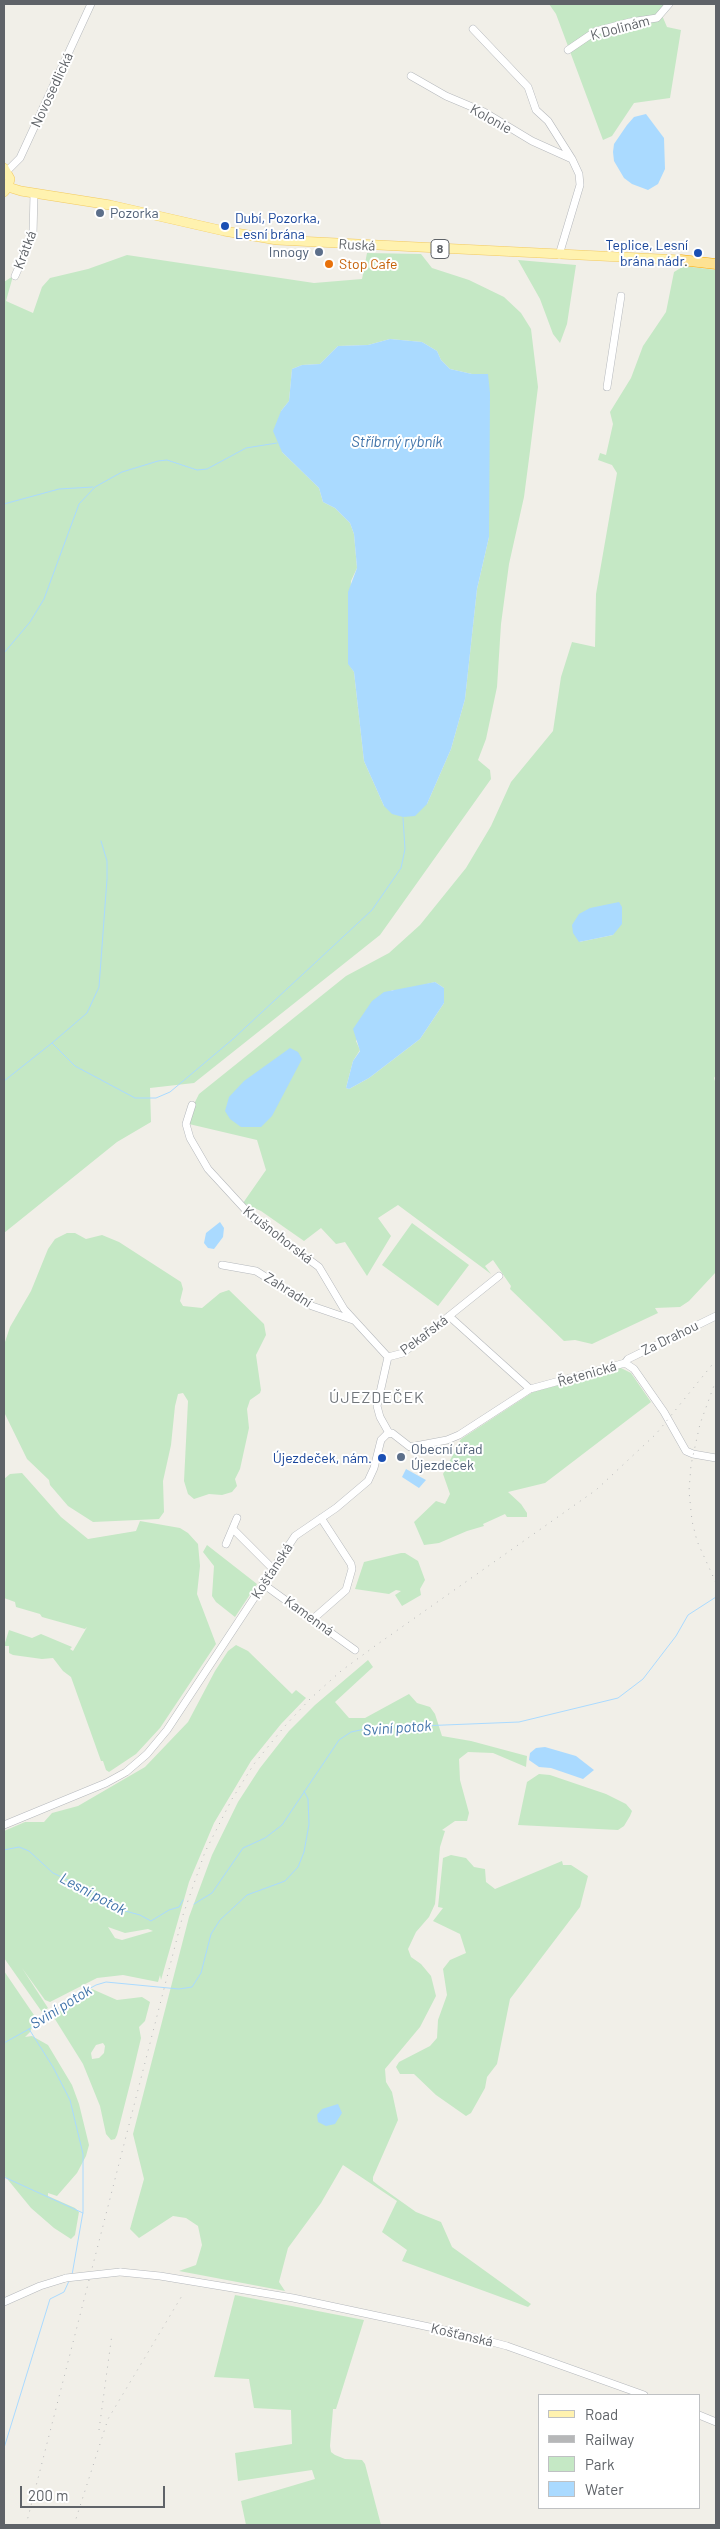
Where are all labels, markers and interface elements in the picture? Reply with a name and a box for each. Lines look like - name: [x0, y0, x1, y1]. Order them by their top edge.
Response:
- street label: K Dolinám: [589, 12, 651, 44]
- street label: Novosedlická: [27, 50, 77, 130]
- street label: Kolonie: [467, 101, 515, 137]
- place label: Pozorka: [110, 205, 159, 221]
- marker: Pozorka: [94, 207, 106, 219]
- place label: Dubí, Pozorka, Lesní brána: [235, 210, 320, 242]
- marker: Dubí, Pozorka, Lesní brána: [219, 220, 231, 232]
- street label: Krátká: [10, 228, 40, 272]
- street label: Ruská: [338, 236, 376, 254]
- place label: Teplice, Lesní brána nádr.: [606, 237, 688, 270]
- road number: 8: [431, 240, 449, 258]
- place label: Innogy: [269, 244, 309, 260]
- marker: Innogy: [313, 246, 325, 258]
- marker: Teplice, Lesní brána nádr.: [692, 247, 704, 259]
- place label: Stop Cafe: [339, 256, 398, 272]
- marker: Stop Cafe: [323, 258, 335, 270]
- water label: Stříbrný rybník: [351, 433, 443, 451]
- street label: Krušnohorská: [240, 1203, 316, 1267]
- street label: Zahradní: [261, 1269, 315, 1311]
- street label: Pekařská: [397, 1312, 451, 1358]
- street label: Za Drahou: [639, 1317, 701, 1359]
- street label: Řetenická: [556, 1358, 618, 1390]
- district label: ÚJEZDEČEK: [328, 1388, 426, 1408]
- place label: Obecní úřad Újezdeček: [411, 1441, 483, 1474]
- place label: Újezdeček, nám.: [273, 1450, 372, 1466]
- marker: Obecní úřad Újezdeček: [395, 1451, 407, 1463]
- marker: Újezdeček, nám.: [376, 1452, 388, 1464]
- street label: Košťanská: [248, 1540, 296, 1602]
- street label: Kamenná: [281, 1592, 337, 1640]
- water label: Sviní potok: [362, 1717, 432, 1739]
- water label: Lesní potok: [57, 1869, 129, 1919]
- water label: Sviní potok: [27, 1981, 95, 2033]
- street label: Košťanská: [429, 2320, 495, 2350]
- legend: [538, 2394, 700, 2509]
- text: Road: [585, 2405, 618, 2423]
- text: Railway: [585, 2430, 634, 2448]
- text: Park: [585, 2455, 614, 2473]
- scale bar: [22, 2476, 168, 2508]
- text: Water: [585, 2480, 624, 2498]
- text: 200 m: [28, 2486, 68, 2504]

